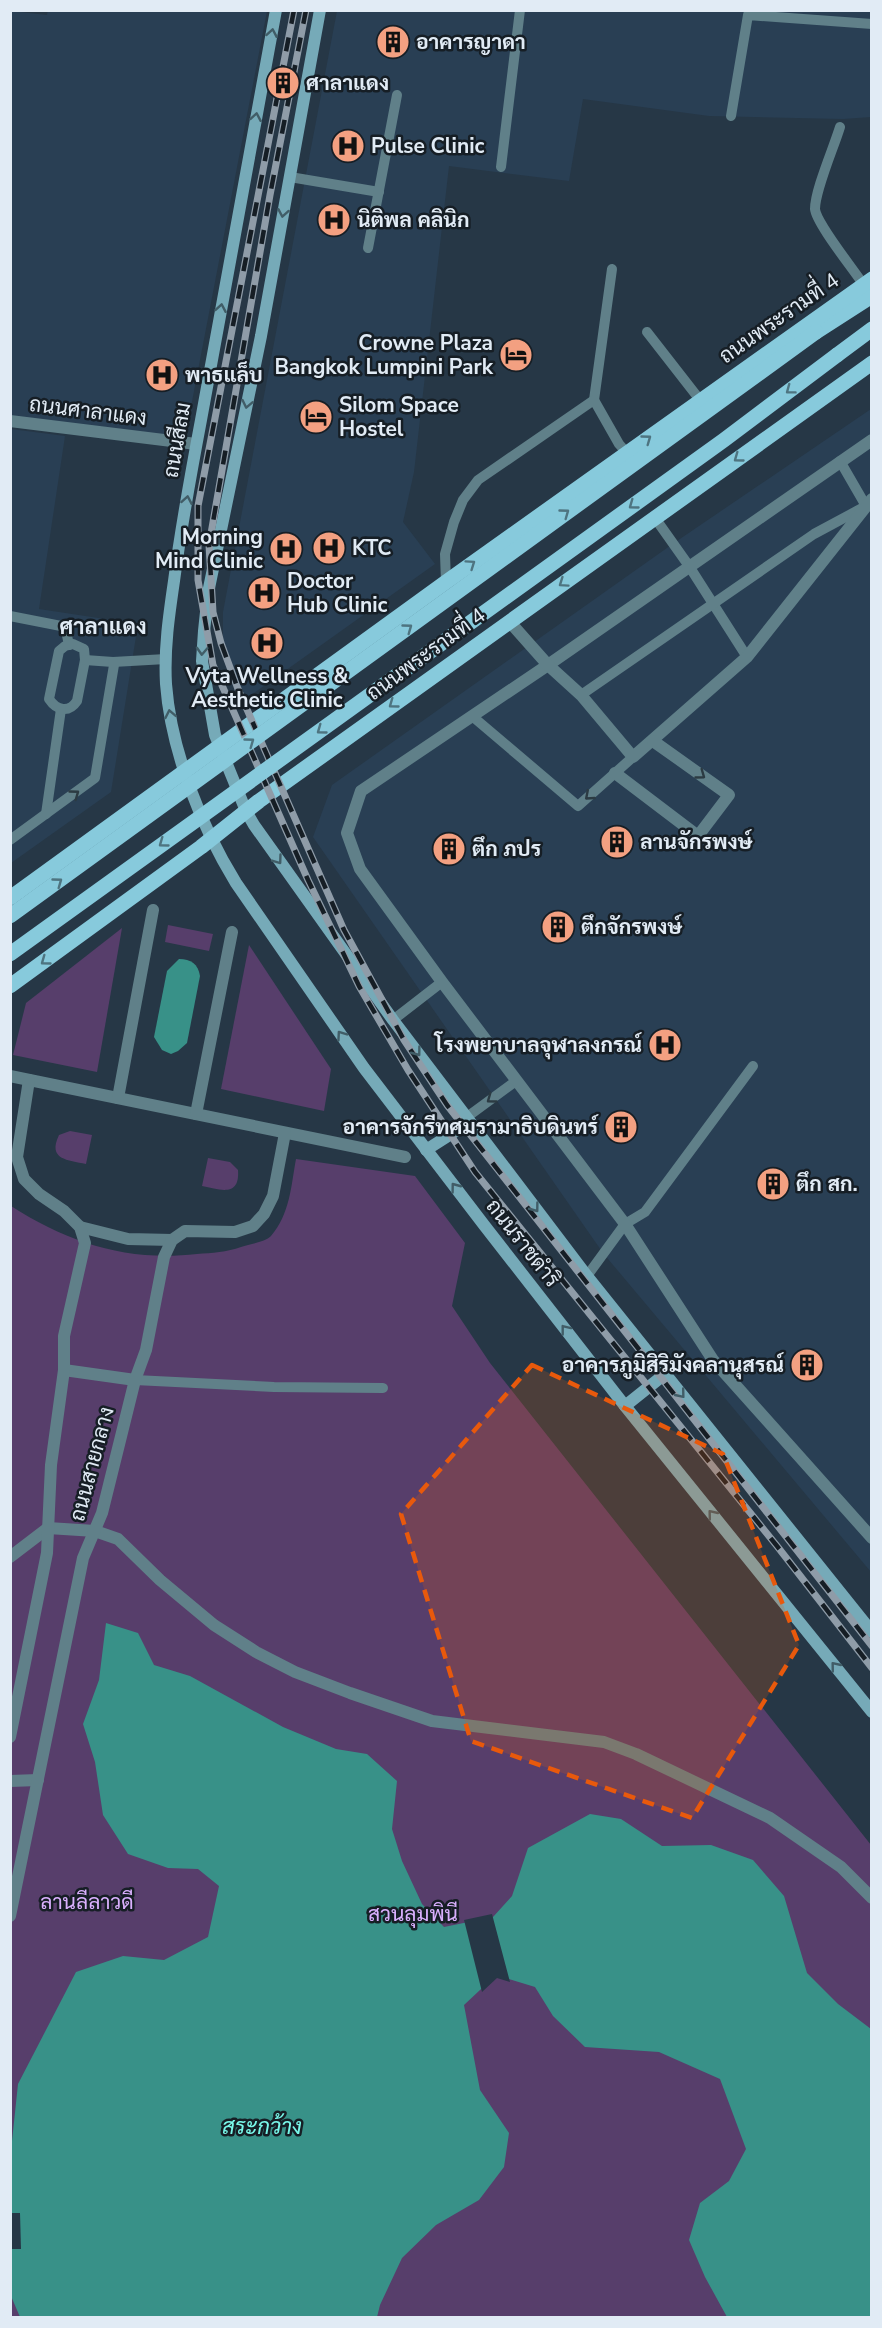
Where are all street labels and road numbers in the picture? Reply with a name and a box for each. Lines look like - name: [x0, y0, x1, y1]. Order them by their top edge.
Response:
- street label: ถนนพระรามที่ 4: [710, 261, 845, 370]
- street label: ถนนศาลาแดง: [28, 390, 148, 432]
- street label: ถนนสีลม: [157, 400, 197, 480]
- street label: ถนนพระรามที่ 4: [357, 597, 491, 707]
- street label: ถนนราชดำริ: [480, 1193, 566, 1293]
- street label: ถนนสายกลาง: [63, 1404, 121, 1524]

